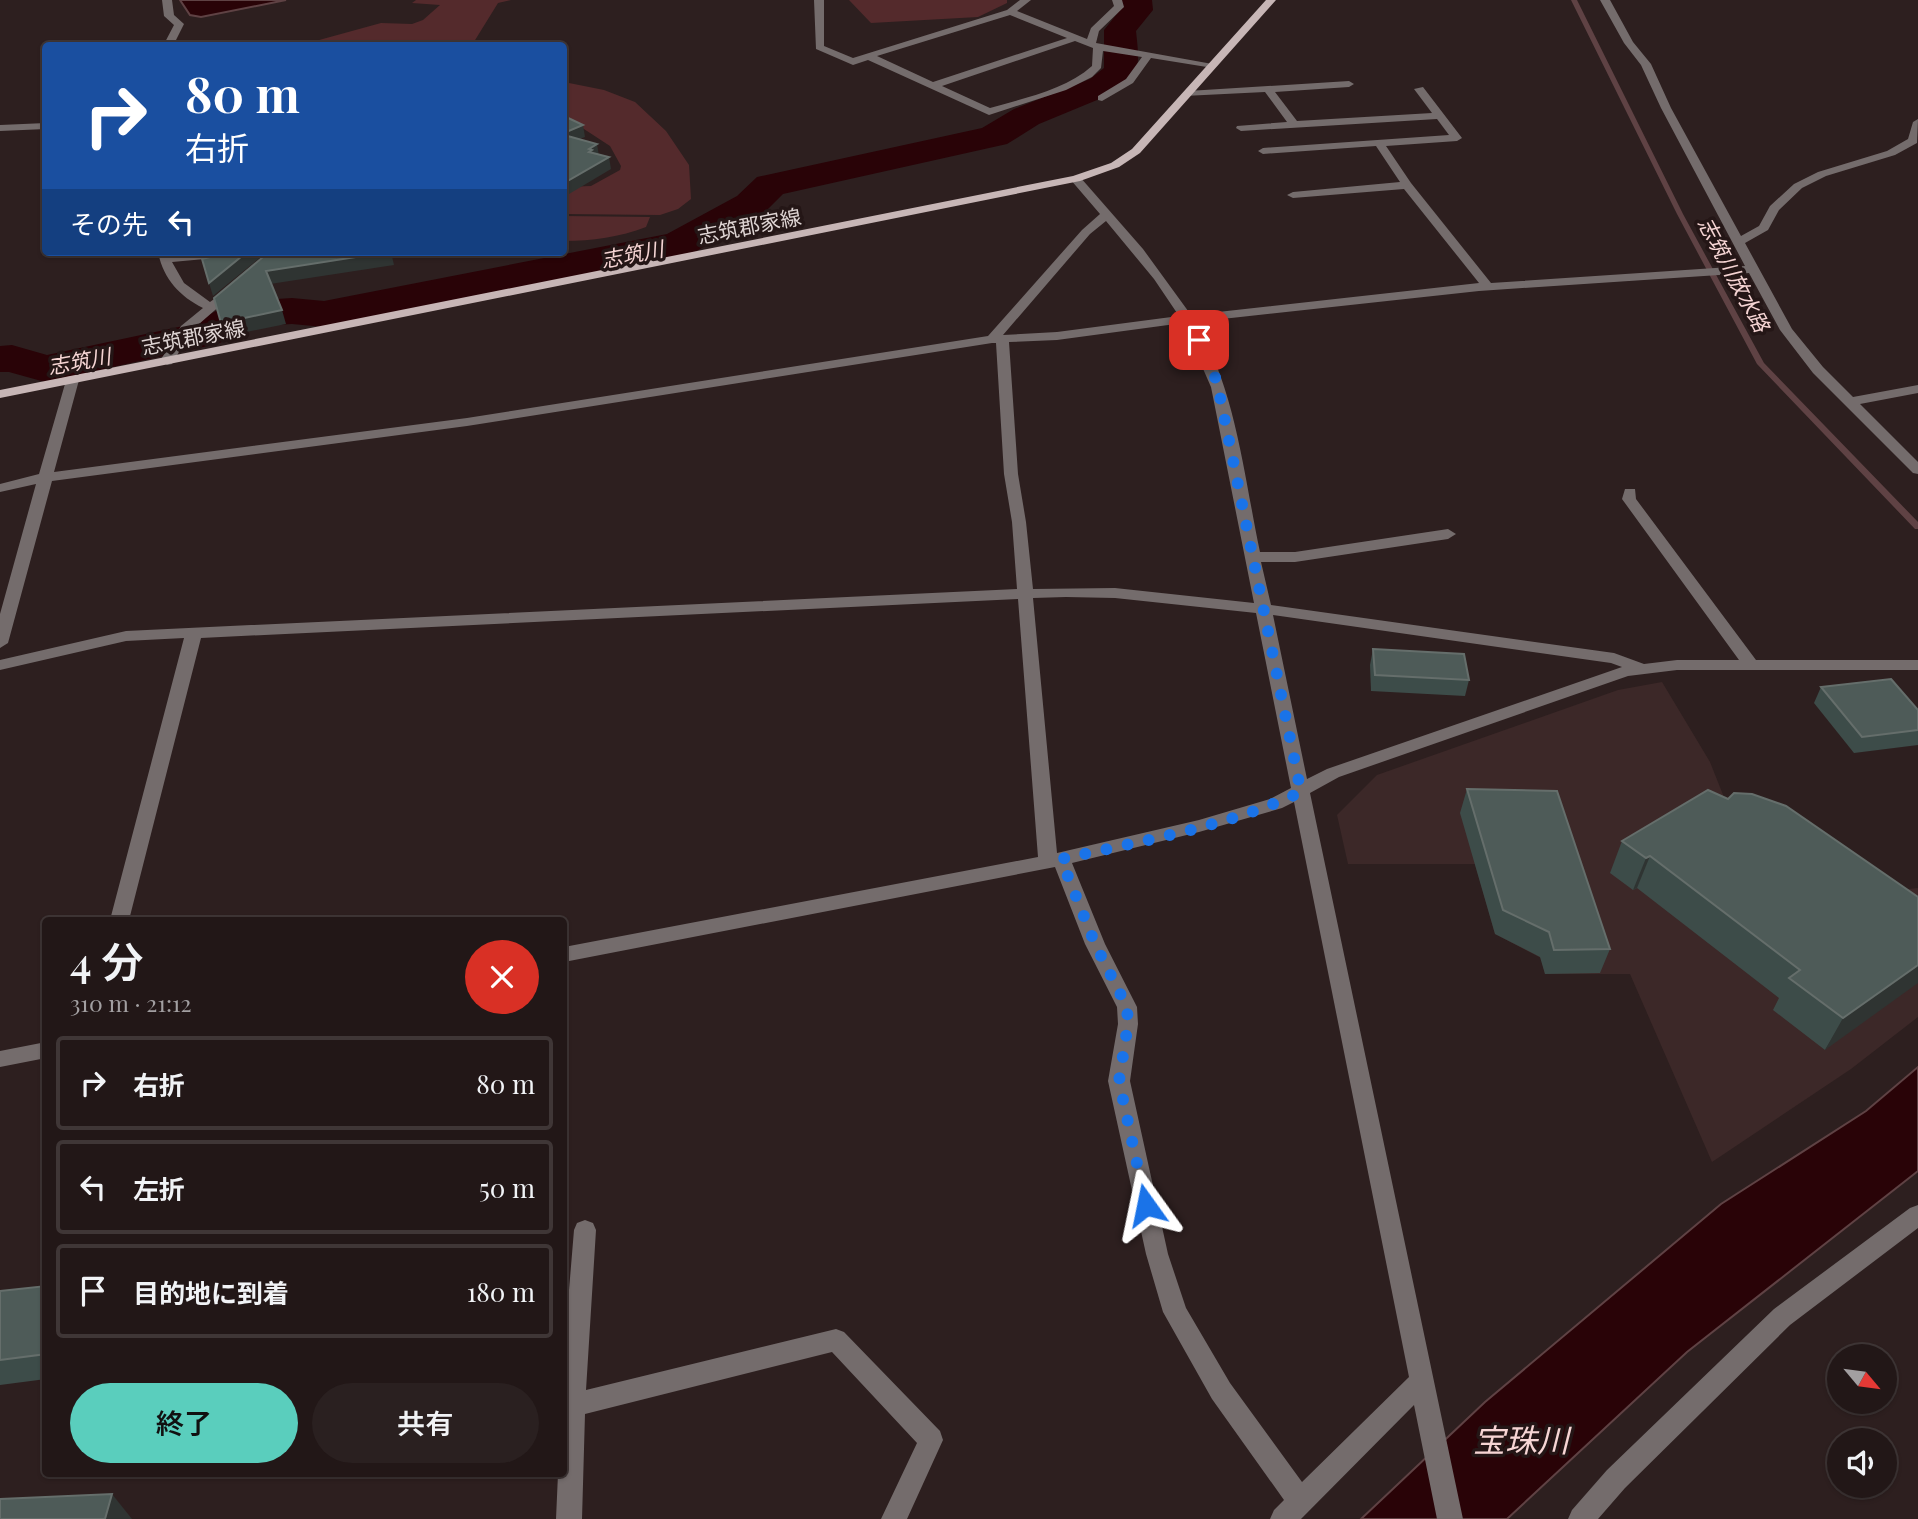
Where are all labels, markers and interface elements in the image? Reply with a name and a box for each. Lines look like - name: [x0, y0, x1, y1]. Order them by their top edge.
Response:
- text: 80 m: [185, 60, 300, 125]
- icon: right: [70, 70, 161, 161]
- text: 右折: [185, 125, 249, 168]
- street label: 志筑郡家線: [695, 201, 803, 249]
- icon: left: [162, 203, 200, 241]
- text: その先: [70, 206, 148, 241]
- water label: 志筑川放水路: [1693, 212, 1778, 338]
- water label: 志筑川: [598, 233, 668, 273]
- pin: [1169, 310, 1229, 370]
- street label: 志筑郡家線: [139, 312, 247, 360]
- icon: arrive: [1180, 321, 1218, 359]
- water label: 志筑川: [46, 340, 114, 379]
- text: 4 分: [70, 933, 143, 989]
- button: close: [465, 940, 539, 1014]
- text: 310 m · 21:12: [70, 987, 192, 1018]
- icon: right: [74, 1064, 112, 1102]
- text: 80 m: [476, 1066, 535, 1101]
- text: 右折: [133, 1067, 185, 1102]
- icon: left: [74, 1168, 112, 1206]
- position arrow: [1109, 1168, 1183, 1242]
- text: 50 m: [479, 1170, 535, 1205]
- text: 左折: [133, 1171, 185, 1206]
- icon: arrive: [74, 1272, 112, 1310]
- text: 180 m: [467, 1274, 535, 1309]
- text: 目的地に到着: [133, 1275, 289, 1310]
- north arrow: [1827, 1344, 1897, 1414]
- map controls: [1827, 1344, 1897, 1498]
- button: 終了: [70, 1383, 298, 1463]
- button: 共有: [312, 1383, 539, 1463]
- water label: 宝珠川: [1473, 1417, 1572, 1460]
- button: sound: [1827, 1428, 1897, 1498]

